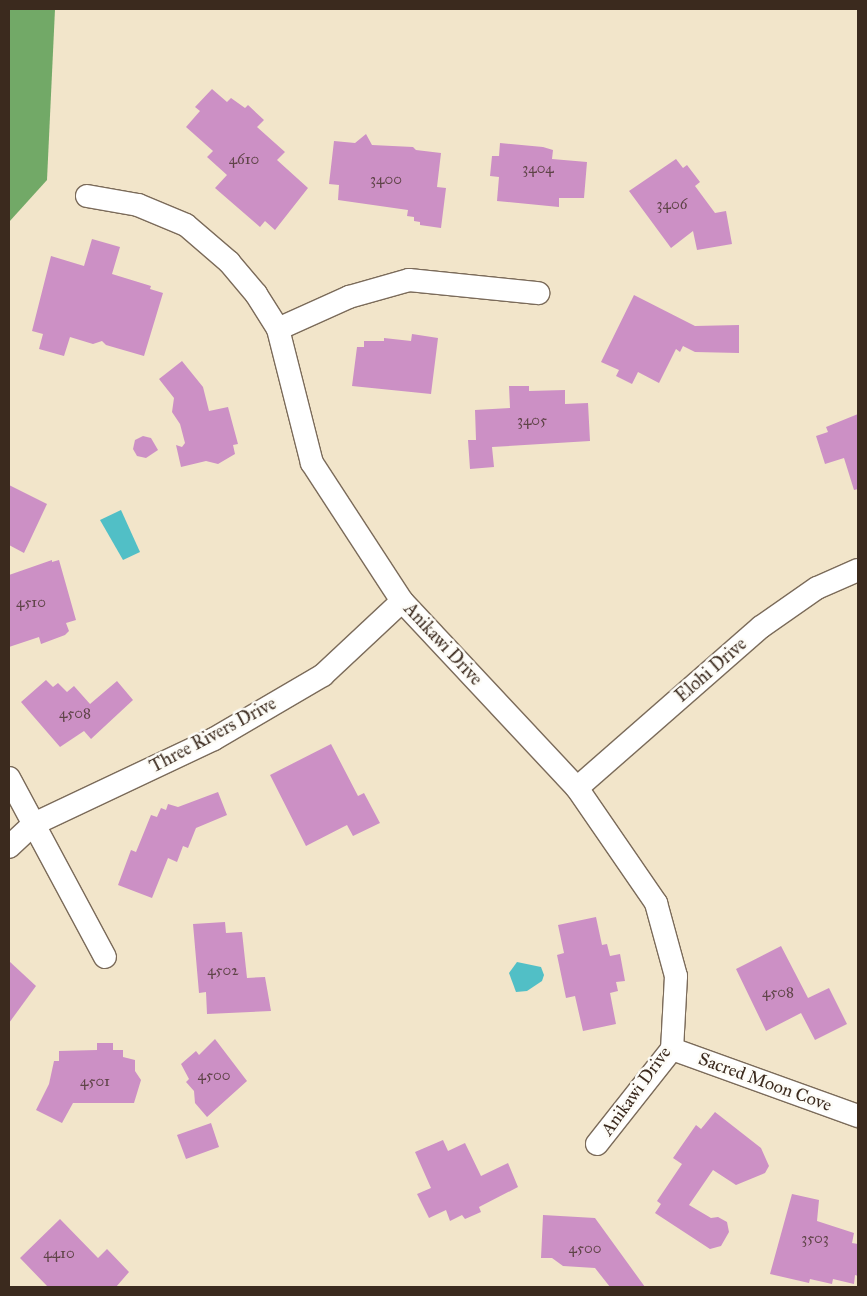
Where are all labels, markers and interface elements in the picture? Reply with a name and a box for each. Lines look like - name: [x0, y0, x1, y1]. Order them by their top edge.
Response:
- house number: 4610: [229, 151, 259, 169]
- house number: 3404: [522, 160, 554, 178]
- house number: 3400: [370, 171, 402, 189]
- house number: 3406: [657, 196, 687, 214]
- house number: 3405: [517, 412, 547, 430]
- house number: 4510: [16, 594, 46, 612]
- street label: Anikawi Drive: [399, 598, 487, 690]
- street label: Elohi Drive: [671, 633, 751, 707]
- street label: Three Rivers Drive: [146, 693, 280, 777]
- house number: 4508: [59, 705, 91, 723]
- house number: 4502: [207, 962, 239, 980]
- house number: 4508: [762, 984, 794, 1002]
- street label: Anikawi Drive: [596, 1042, 676, 1140]
- street label: Sacred Moon Cove: [695, 1048, 835, 1116]
- house number: 4500: [198, 1067, 230, 1085]
- house number: 4501: [80, 1073, 110, 1091]
- house number: 3503: [801, 1230, 829, 1248]
- house number: 4500: [569, 1240, 601, 1258]
- house number: 4410: [43, 1245, 75, 1263]

